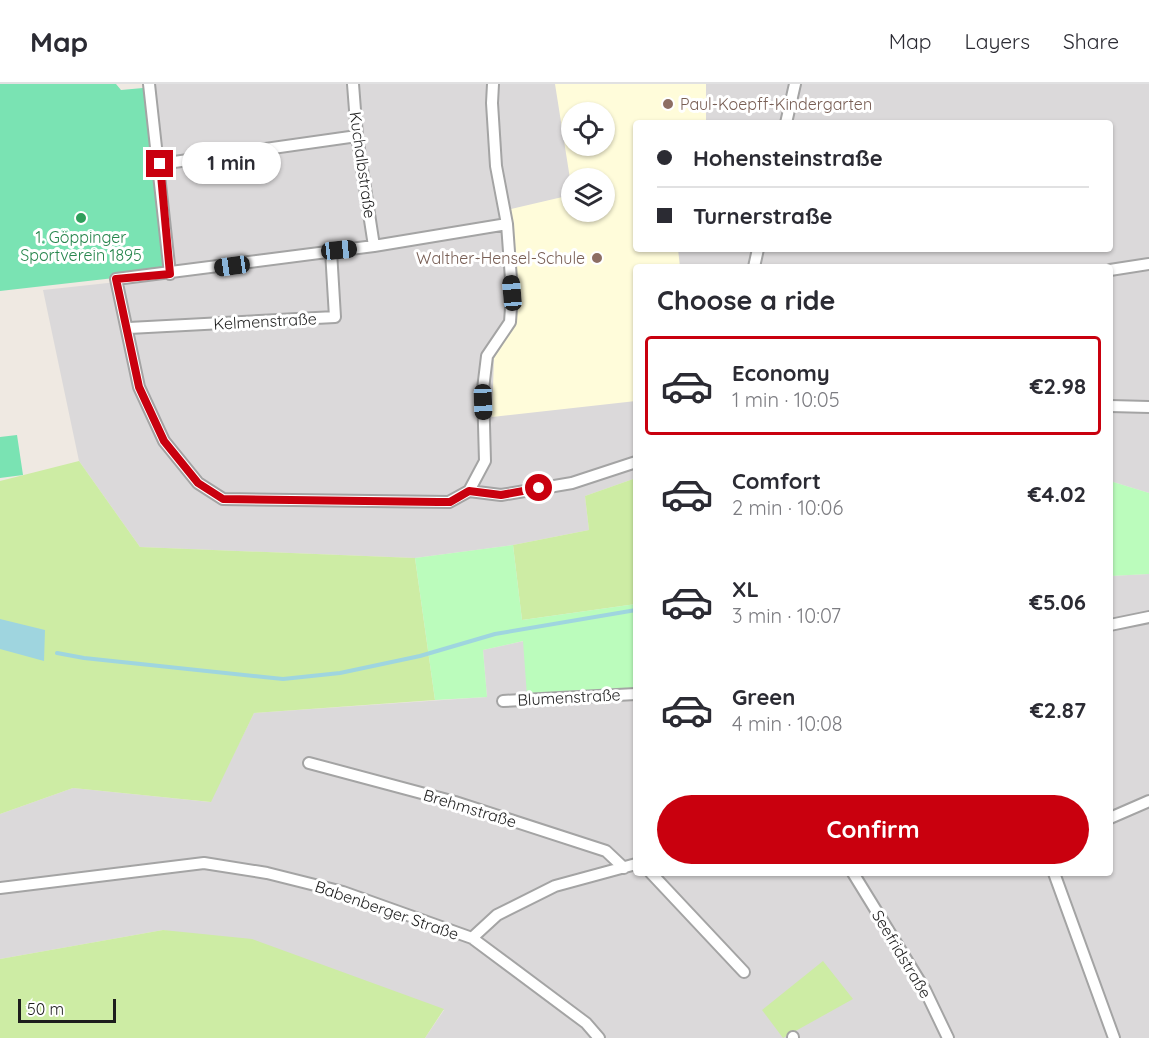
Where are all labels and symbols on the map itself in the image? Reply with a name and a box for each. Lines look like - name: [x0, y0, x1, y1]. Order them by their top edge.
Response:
- place label: Paul-Koepff-Kindergarten: [680, 94, 872, 114]
- marker: Paul-Koepff-Kindergarten: [661, 97, 675, 111]
- street label: Kuchalbstraße: [346, 110, 380, 220]
- callout: 1 min: [181, 143, 280, 185]
- route end: [146, 150, 173, 177]
- marker: 1. Göppinger Sportverein 1895: [74, 211, 88, 225]
- place label: 1. Göppinger Sportverein 1895: [20, 227, 142, 265]
- car: [320, 239, 358, 261]
- place label: Walther-Hensel-Schule: [416, 248, 585, 268]
- marker: Walther-Hensel-Schule: [590, 251, 604, 265]
- car: [213, 255, 251, 277]
- car: [501, 274, 523, 312]
- street label: Kelmenstraße: [213, 308, 317, 334]
- car: [473, 384, 493, 420]
- route start: [525, 474, 552, 501]
- street label: Blumenstraße: [517, 684, 621, 710]
- street label: Brehmstraße: [421, 784, 519, 832]
- street label: Babenberger Straße: [312, 876, 462, 944]
- street label: Seefridstraße: [868, 906, 936, 1002]
- scale bar: [18, 996, 116, 1024]

